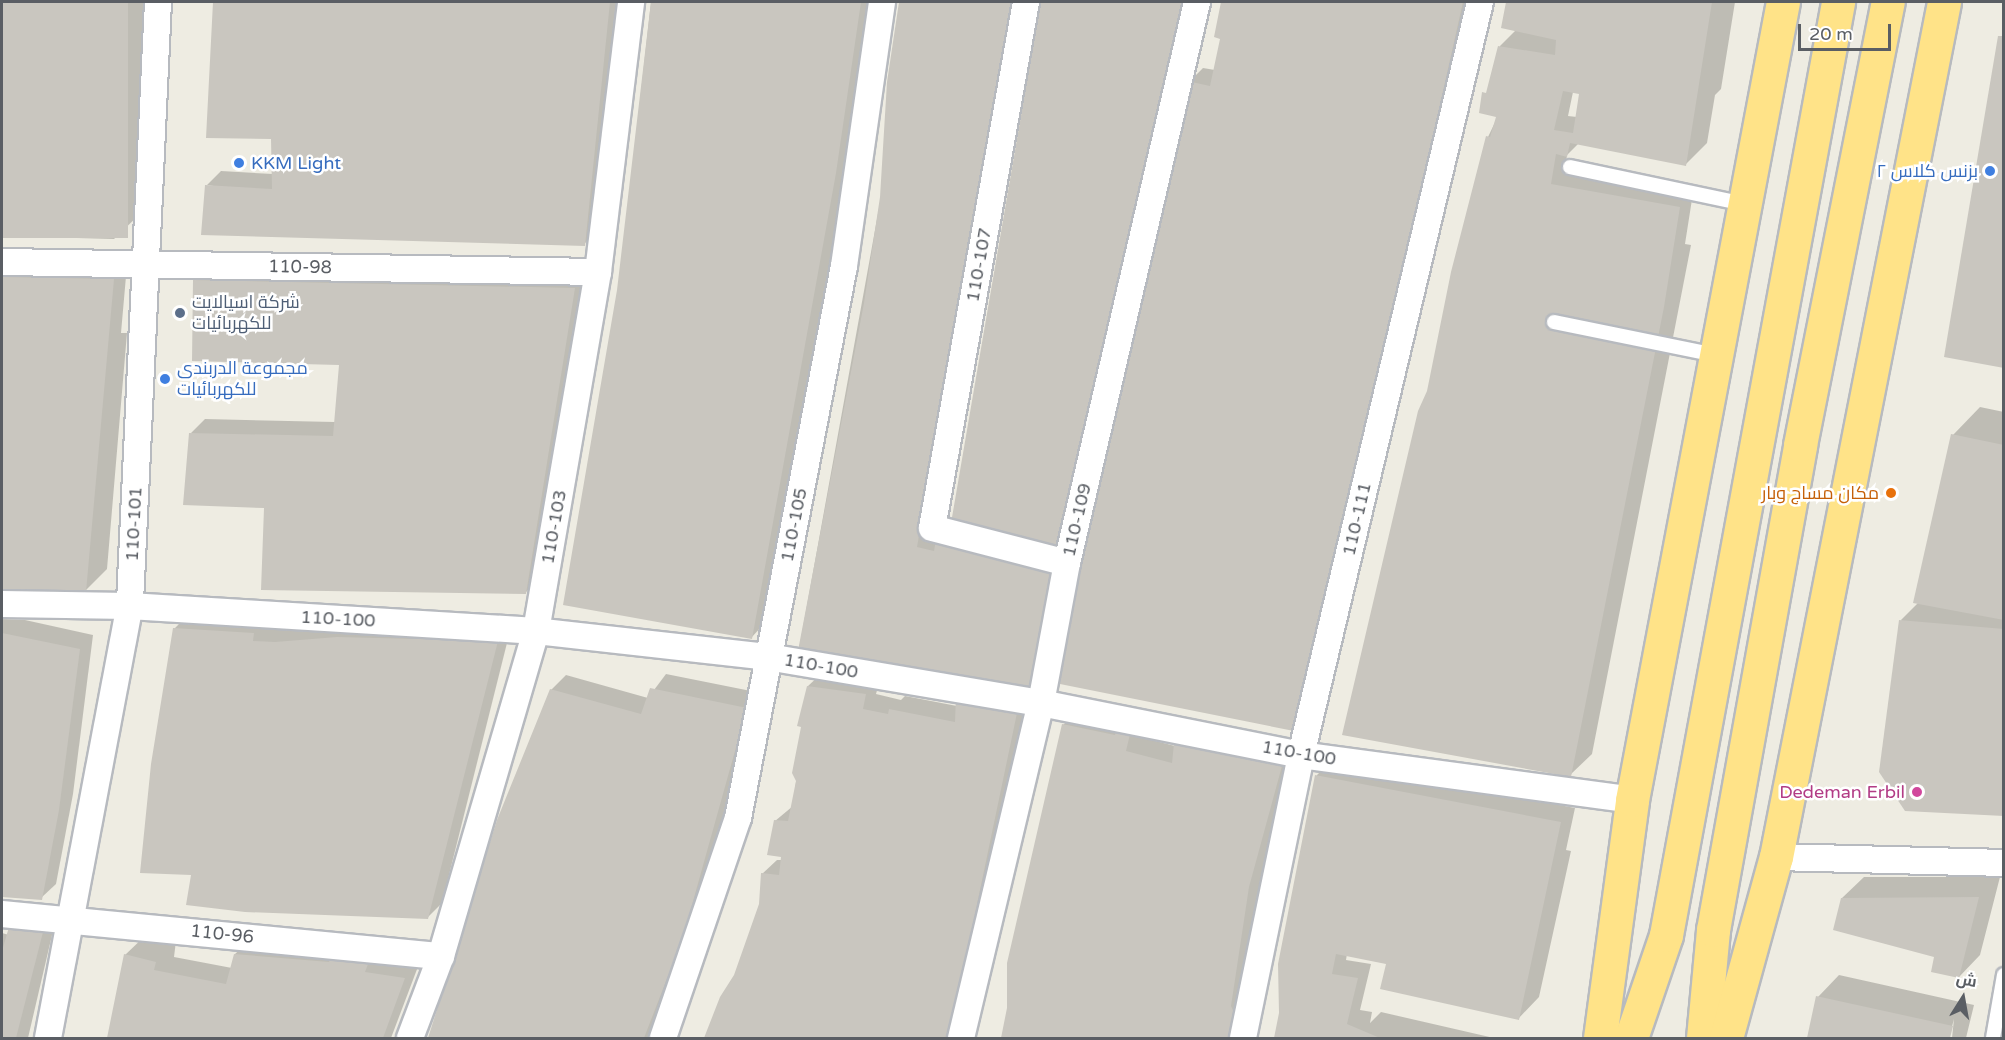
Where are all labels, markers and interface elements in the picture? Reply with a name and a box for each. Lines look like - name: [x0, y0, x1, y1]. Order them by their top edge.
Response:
- scale bar: [1801, 12, 1894, 50]
- text: 20 m: [1809, 23, 1853, 45]
- place label: KKM Light: [251, 152, 341, 174]
- marker: KKM Light: [232, 156, 246, 170]
- place label: بزنس کلاس ٢: [1877, 160, 1978, 182]
- marker: بزنس کلاس ٢: [1983, 164, 1997, 178]
- street label: 110-107: [962, 226, 996, 304]
- street label: 110-98: [268, 256, 332, 278]
- place label: شركة اسيالايت للكهربائيات: [192, 292, 300, 334]
- marker: شركة اسيالايت للكهربائيات: [173, 306, 187, 320]
- place label: مجموعة الدربندی للكهربائیات: [177, 358, 308, 400]
- marker: مجموعة الدربندی للكهربائیات: [158, 372, 172, 386]
- street label: 110-111: [1338, 480, 1376, 558]
- street label: 110-109: [1058, 481, 1096, 559]
- place label: مكان مساج وبار: [1761, 482, 1879, 504]
- street label: 110-101: [121, 486, 147, 562]
- street label: 110-105: [776, 486, 812, 564]
- marker: مكان مساج وبار: [1884, 486, 1898, 500]
- street label: 110-103: [537, 488, 571, 566]
- street label: 110-100: [300, 606, 376, 632]
- street label: 110-100: [782, 649, 860, 683]
- street label: 110-100: [1260, 736, 1338, 770]
- place label: Dedeman Erbil: [1779, 781, 1905, 803]
- marker: Dedeman Erbil: [1910, 785, 1924, 799]
- street label: 110-96: [189, 920, 255, 948]
- north arrow: [1933, 968, 1993, 1028]
- text: ش: [1954, 969, 1978, 992]

